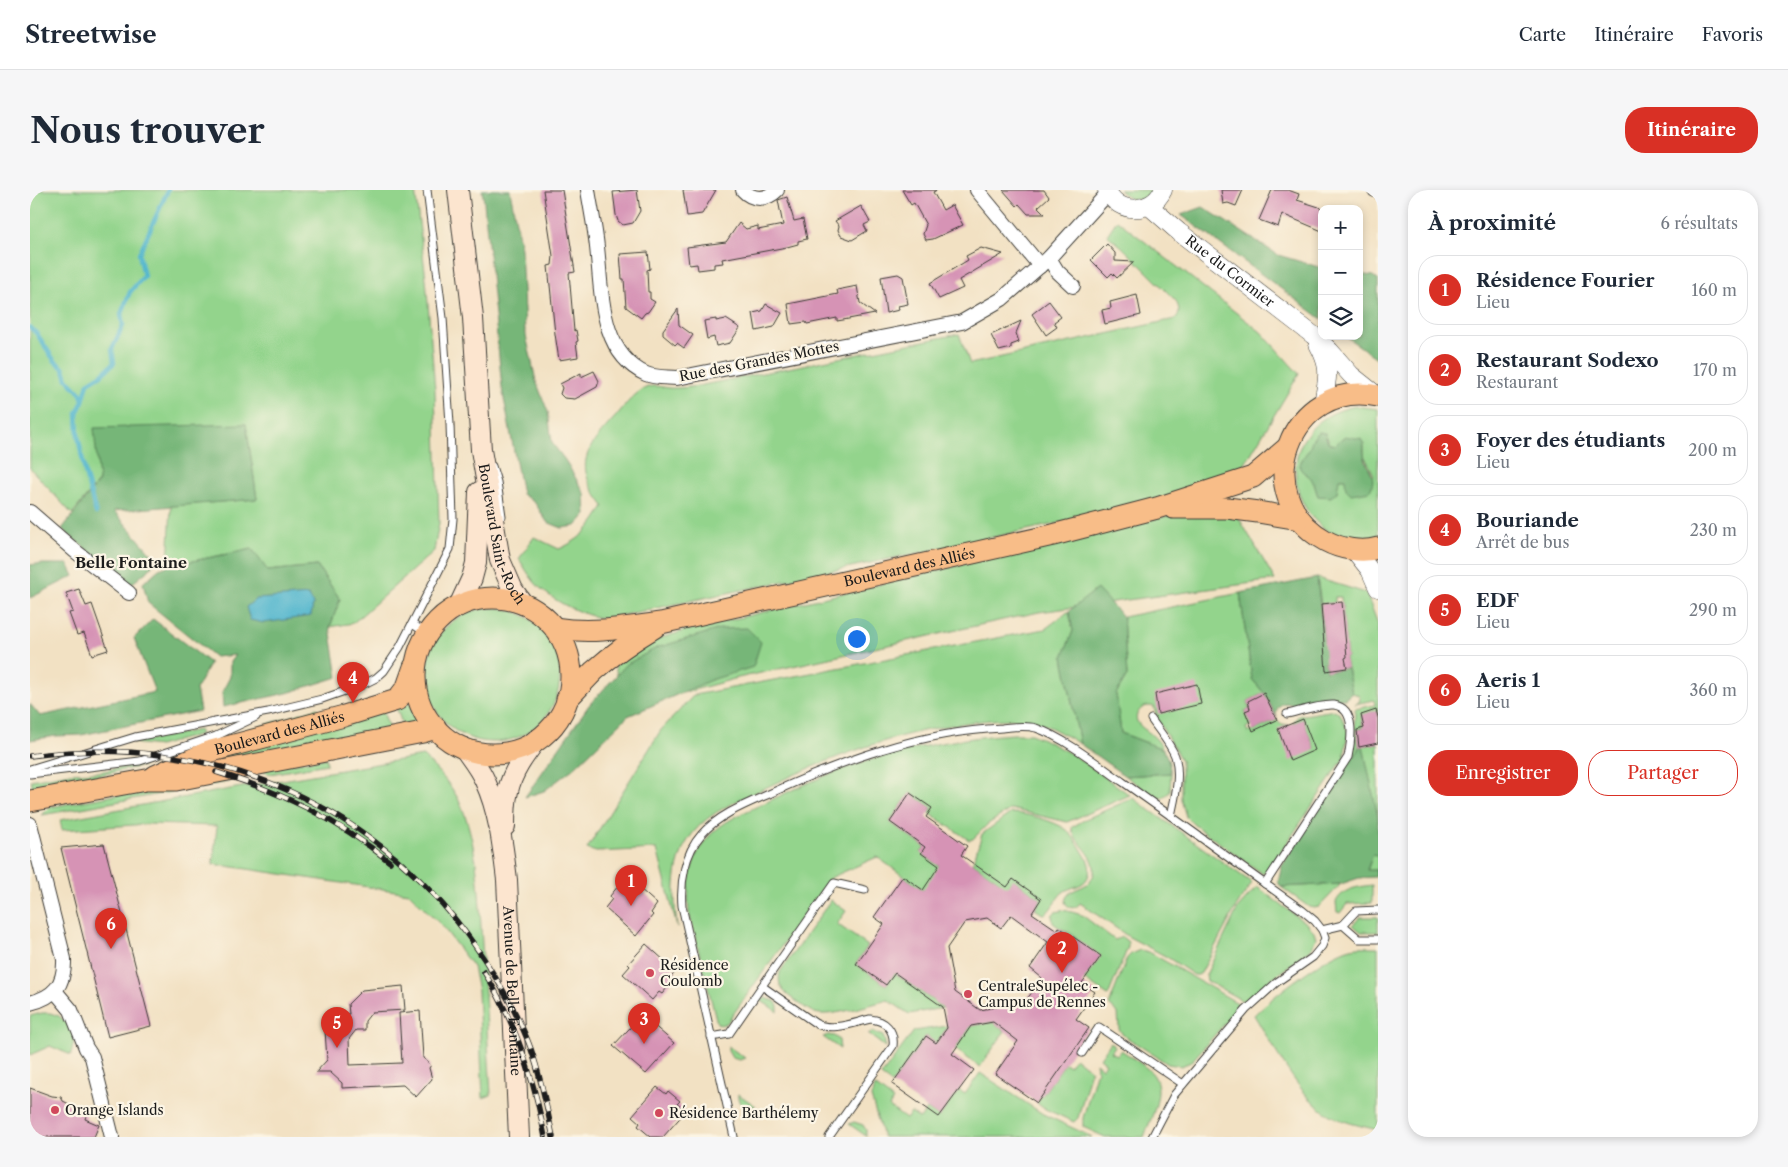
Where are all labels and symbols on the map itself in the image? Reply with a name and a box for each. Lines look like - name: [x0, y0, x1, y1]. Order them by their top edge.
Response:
- street label: Rue du Cormier: [1182, 231, 1278, 311]
- street label: Rue des Grandes Mottes: [678, 337, 840, 385]
- street label: Boulevard Saint-Roch: [474, 462, 530, 608]
- street label: Boulevard des Alliés: [842, 544, 977, 591]
- district label: Belle Fontaine: [75, 553, 187, 572]
- your location: [844, 626, 870, 652]
- pin: 4: [337, 662, 369, 703]
- street label: Boulevard des Alliés: [212, 707, 346, 759]
- pin: 1: [615, 865, 647, 906]
- street label: Avenue de Belle Fontaine: [499, 904, 525, 1076]
- pin: 6: [95, 908, 127, 949]
- pin: 2: [1046, 932, 1078, 973]
- place label: Résidence Coulomb: [660, 956, 729, 990]
- marker: Résidence Coulomb: [644, 967, 656, 979]
- place label: CentraleSupélec - Campus de Rennes: [978, 977, 1106, 1011]
- marker: CentraleSupélec - Campus de Rennes: [962, 988, 974, 1000]
- pin: 3: [628, 1003, 660, 1044]
- pin: 5: [321, 1007, 353, 1048]
- place label: Orange Islands: [65, 1101, 164, 1119]
- marker: Orange Islands: [49, 1104, 61, 1116]
- place label: Résidence Barthélemy: [669, 1104, 819, 1122]
- marker: Résidence Barthélemy: [653, 1107, 665, 1119]

